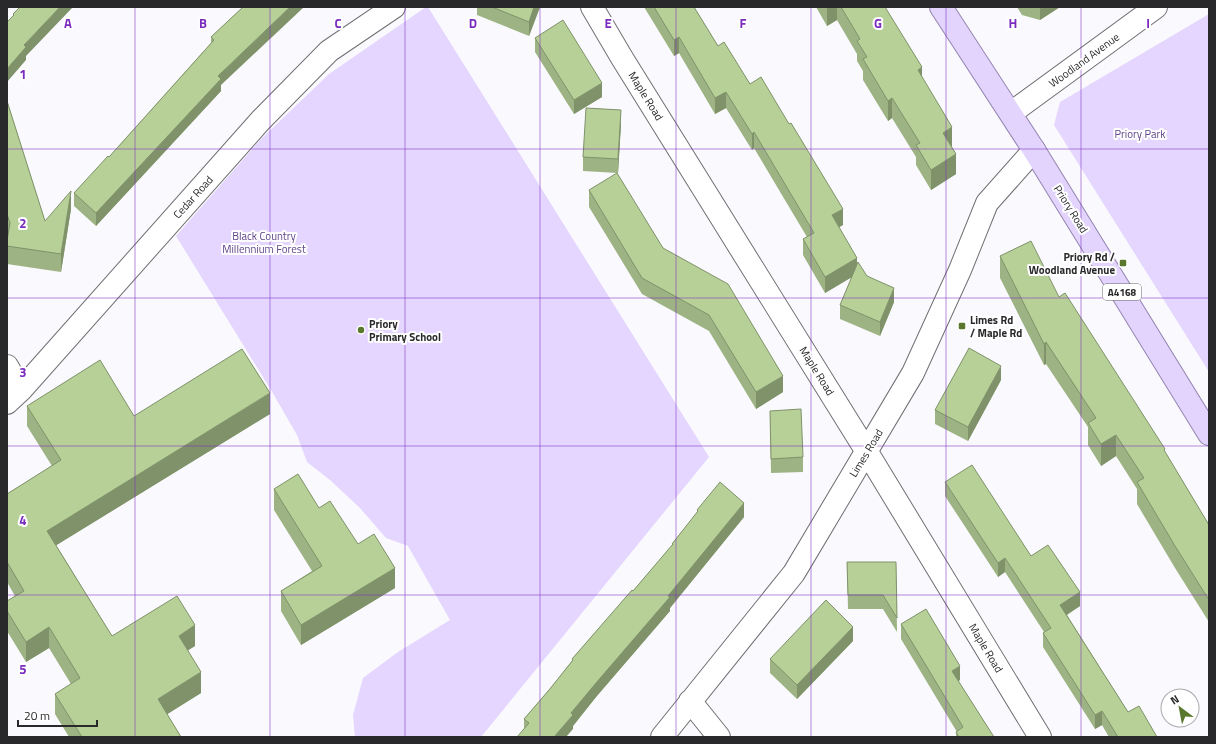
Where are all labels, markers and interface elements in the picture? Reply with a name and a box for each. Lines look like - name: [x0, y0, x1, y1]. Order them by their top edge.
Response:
- text: A: [64, 13, 72, 33]
- text: B: [199, 13, 207, 33]
- text: C: [334, 13, 342, 33]
- text: D: [469, 13, 477, 33]
- text: E: [604, 13, 612, 33]
- text: F: [740, 13, 747, 33]
- text: G: [874, 13, 882, 33]
- text: H: [1009, 13, 1017, 33]
- text: I: [1146, 13, 1150, 33]
- street label: Woodland Avenue: [1045, 29, 1123, 91]
- text: 1: [19, 64, 27, 84]
- street label: Maple Road: [625, 68, 667, 124]
- park label: Priory Park: [1114, 126, 1166, 142]
- street label: Cedar Road: [169, 172, 217, 222]
- street label: Priory Road: [1050, 182, 1092, 236]
- text: 2: [19, 213, 27, 233]
- park label: Black Country Millennium Forest: [222, 228, 306, 257]
- place label: Priory Rd / Woodland Avenue: [1029, 249, 1115, 278]
- marker: Priory Rd / Woodland Avenue: [1118, 258, 1128, 268]
- road number: A4168: [1103, 284, 1141, 300]
- place label: Limes Rd / Maple Rd: [970, 312, 1022, 341]
- place label: Priory Primary School: [369, 316, 441, 345]
- marker: Limes Rd / Maple Rd: [957, 321, 967, 331]
- marker: Priory Primary School: [356, 325, 366, 335]
- street label: Maple Road: [796, 343, 838, 399]
- text: 3: [19, 362, 27, 382]
- street label: Limes Road: [845, 426, 887, 480]
- text: 4: [19, 510, 27, 530]
- street label: Maple Road: [965, 620, 1007, 676]
- text: 5: [19, 659, 27, 679]
- north arrow: [1160, 688, 1200, 728]
- text: N: [1167, 691, 1182, 708]
- scale bar: [18, 702, 97, 728]
- text: 20 m: [24, 706, 50, 725]

